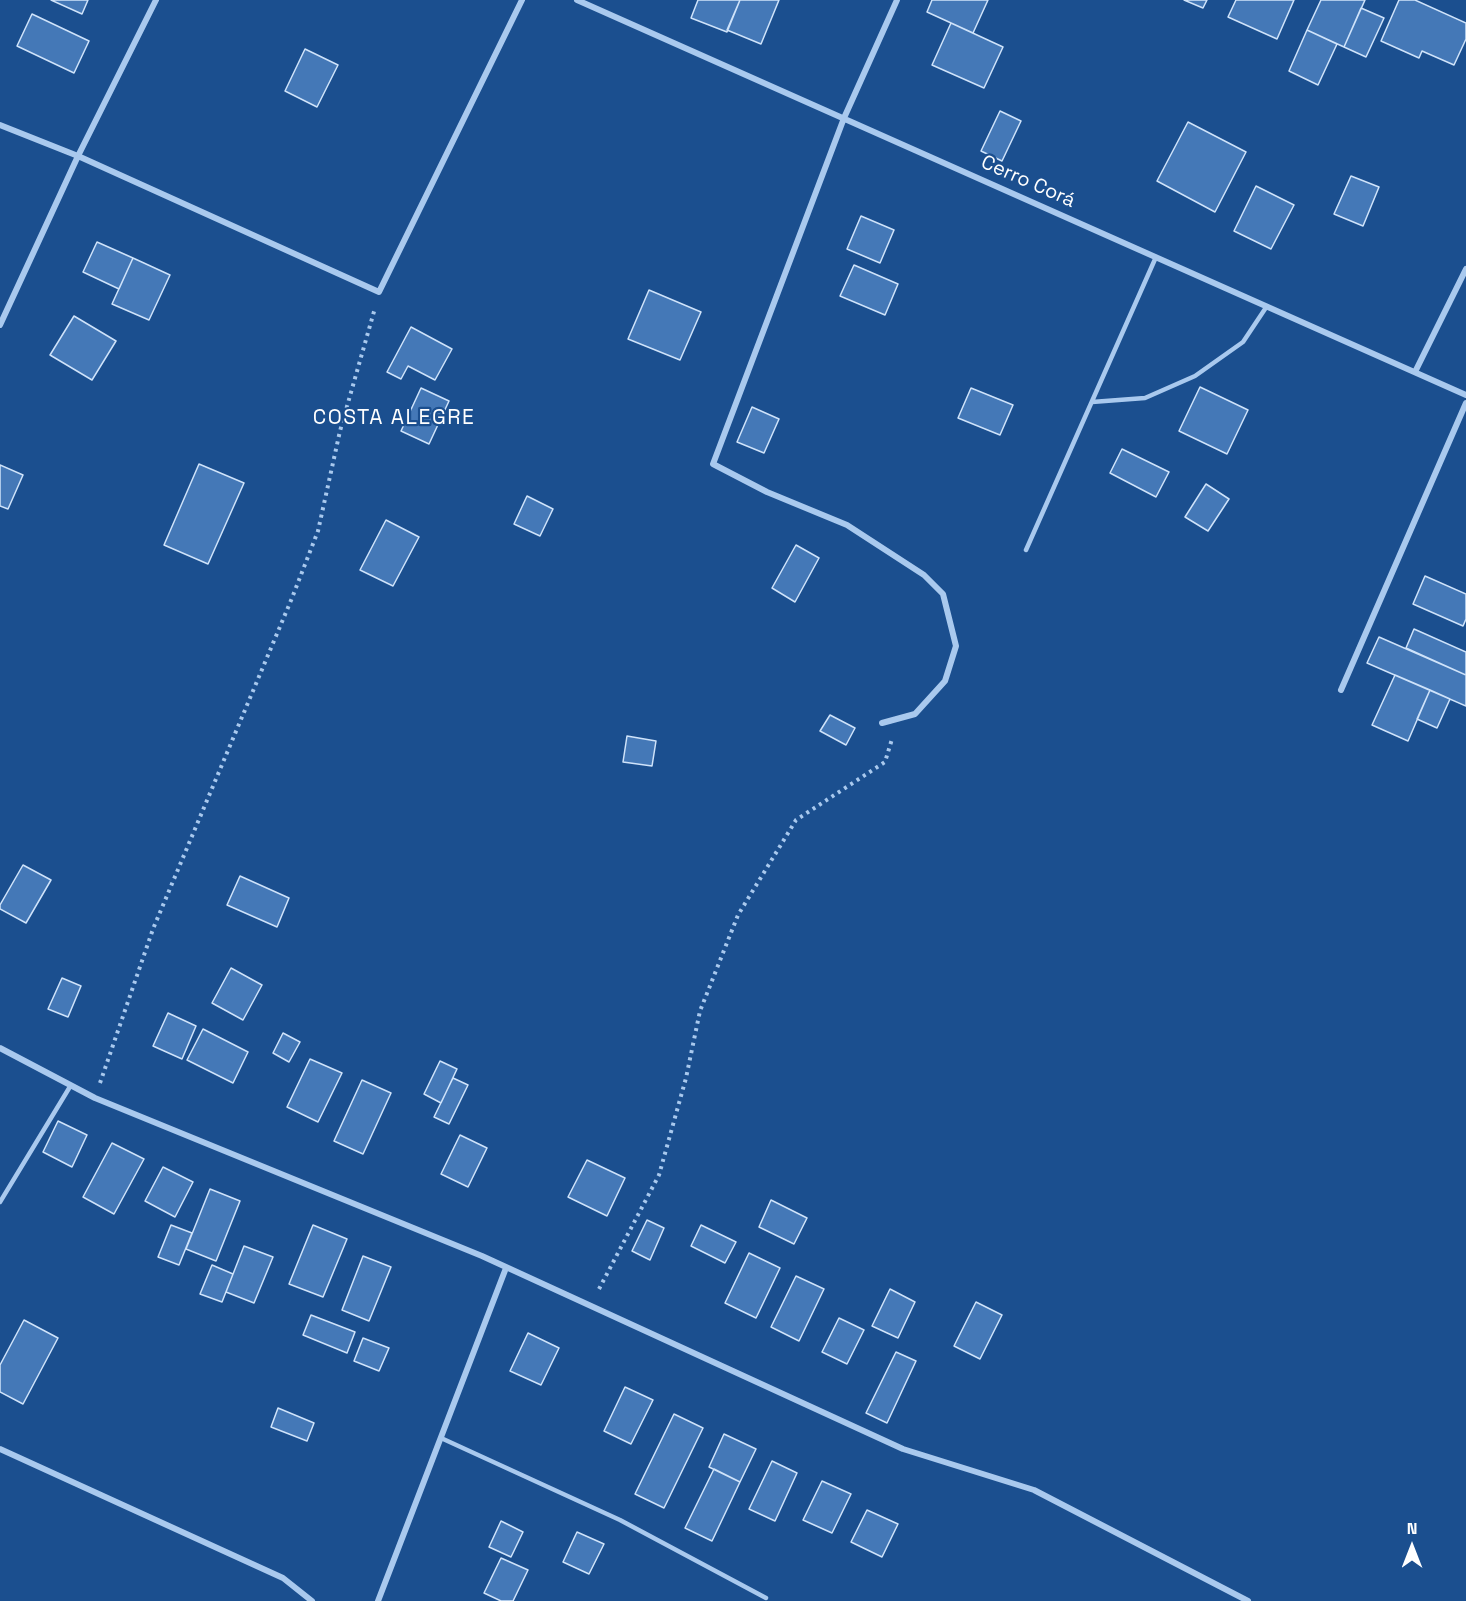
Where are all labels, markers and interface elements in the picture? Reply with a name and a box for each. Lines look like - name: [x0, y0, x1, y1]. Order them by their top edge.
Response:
- street label: Cerro Corá: [977, 151, 1079, 213]
- district label: COSTA ALEGRE: [313, 405, 475, 431]
- north arrow: [1382, 1517, 1442, 1577]
- text: N: [1407, 1518, 1417, 1539]

